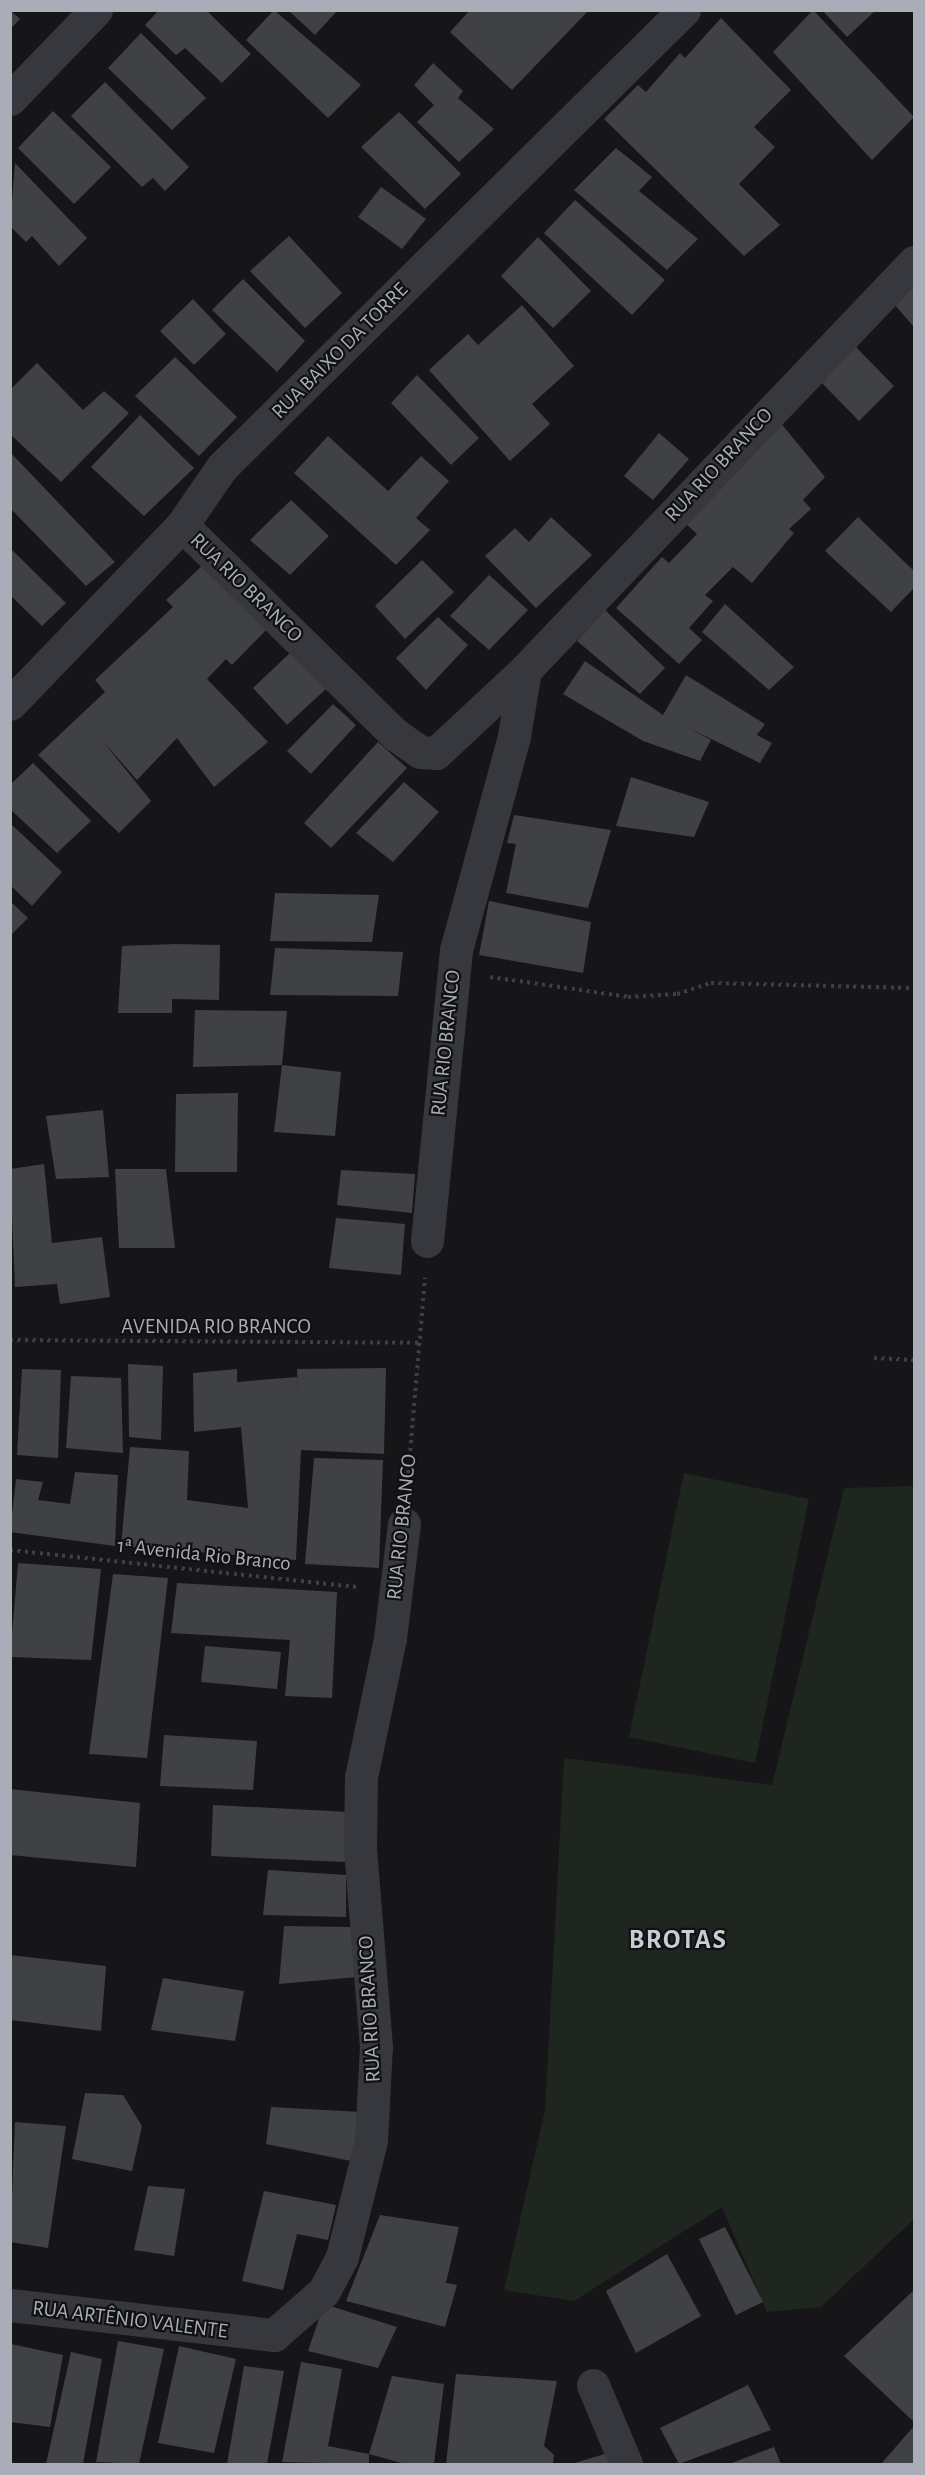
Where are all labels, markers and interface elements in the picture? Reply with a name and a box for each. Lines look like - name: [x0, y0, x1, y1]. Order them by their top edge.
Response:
- street label: RUA BAIXO DA TORRE: [267, 278, 413, 424]
- street label: RUA RIO BRANCO: [660, 403, 778, 527]
- street label: RUA RIO BRANCO: [185, 528, 307, 648]
- street label: RUA RIO BRANCO: [426, 969, 466, 1117]
- street label: AVENIDA RIO BRANCO: [121, 1314, 311, 1340]
- street label: RUA RIO BRANCO: [382, 1453, 422, 1601]
- street label: 1ª Avenida Rio Branco: [116, 1533, 292, 1577]
- district label: BROTAS: [629, 1924, 727, 1956]
- street label: RUA RIO BRANCO: [354, 1935, 386, 2083]
- street label: RUA ARTÊNIO VALENTE: [31, 2296, 229, 2344]

